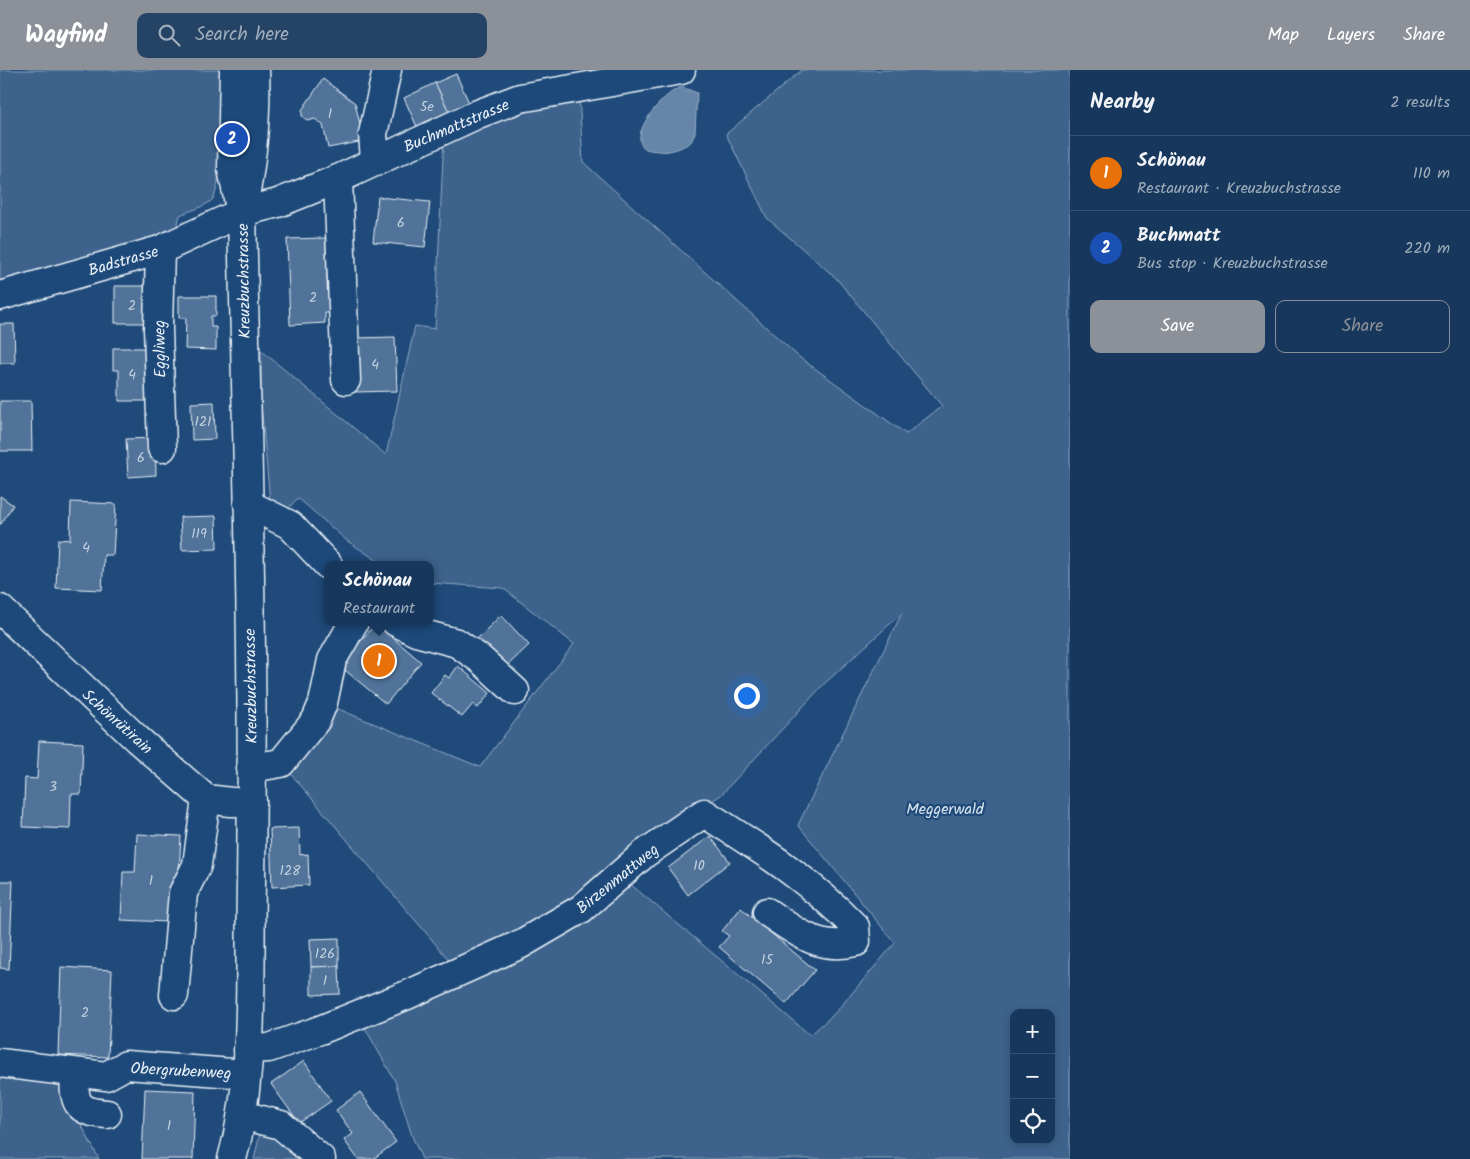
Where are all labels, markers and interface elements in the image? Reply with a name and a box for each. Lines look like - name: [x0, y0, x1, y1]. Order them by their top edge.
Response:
- search box: [137, 13, 487, 58]
- text: Wayfind: [25, 16, 107, 55]
- text: Search here: [195, 20, 289, 50]
- icon: search: [155, 21, 183, 49]
- text: Map: [1268, 21, 1299, 50]
- text: Layers: [1327, 21, 1375, 50]
- text: Share: [1403, 21, 1445, 50]
- text: Nearby: [1090, 86, 1155, 119]
- text: 2 results: [1390, 90, 1450, 115]
- street label: Buchmattstrasse: [400, 93, 513, 160]
- house number: 5e: [420, 96, 435, 118]
- house number: 1: [328, 103, 332, 125]
- pin: 2: [216, 120, 248, 158]
- text: Schönau: [1137, 146, 1206, 176]
- text: 1: [1104, 161, 1108, 186]
- text: 110 m: [1413, 161, 1450, 186]
- text: Restaurant · Kreuzbuchstrasse: [1137, 176, 1341, 201]
- house number: 6: [397, 212, 405, 234]
- text: Buchmatt: [1137, 221, 1220, 251]
- street label: Kreuzbuchstrasse: [231, 223, 258, 339]
- text: 2: [1101, 236, 1111, 261]
- text: 220 m: [1404, 236, 1450, 261]
- street label: Badstrasse: [85, 239, 162, 283]
- text: Bus stop · Kreuzbuchstrasse: [1137, 251, 1328, 276]
- house number: 2: [309, 287, 317, 309]
- house number: 2: [128, 295, 136, 317]
- button: Save: [1090, 300, 1265, 353]
- button: Share: [1275, 300, 1450, 353]
- street label: Eggliweg: [147, 320, 174, 378]
- house number: 4: [371, 354, 379, 376]
- house number: 4: [128, 364, 136, 386]
- house number: 121: [195, 411, 211, 433]
- house number: 6: [137, 447, 145, 469]
- house number: 119: [191, 523, 207, 545]
- house number: 4: [82, 537, 90, 559]
- popup: [324, 561, 434, 626]
- text: Schönau: [343, 566, 411, 596]
- text: Restaurant: [343, 596, 415, 621]
- street label: Kreuzbuchstrasse: [238, 628, 265, 744]
- pin: 1: [363, 642, 395, 680]
- street label: Schönrütirain: [76, 683, 158, 761]
- your location: [734, 683, 760, 709]
- house number: 3: [49, 776, 57, 798]
- park label: Meggerwald: [906, 797, 985, 822]
- street label: Birzenmattweg: [571, 838, 665, 920]
- house number: 10: [693, 855, 705, 877]
- house number: 128: [280, 860, 301, 882]
- house number: 1: [149, 870, 153, 892]
- house number: 126: [315, 943, 335, 965]
- house number: 15: [761, 949, 774, 971]
- house number: 1: [323, 970, 327, 992]
- house number: 2: [81, 1002, 89, 1024]
- map controls: [1010, 1009, 1055, 1144]
- button: +: [1010, 1009, 1055, 1054]
- button: −: [1010, 1054, 1055, 1099]
- street label: Obergrubenweg: [130, 1056, 232, 1087]
- button: locate: [1010, 1099, 1055, 1144]
- house number: 1: [167, 1115, 171, 1137]

